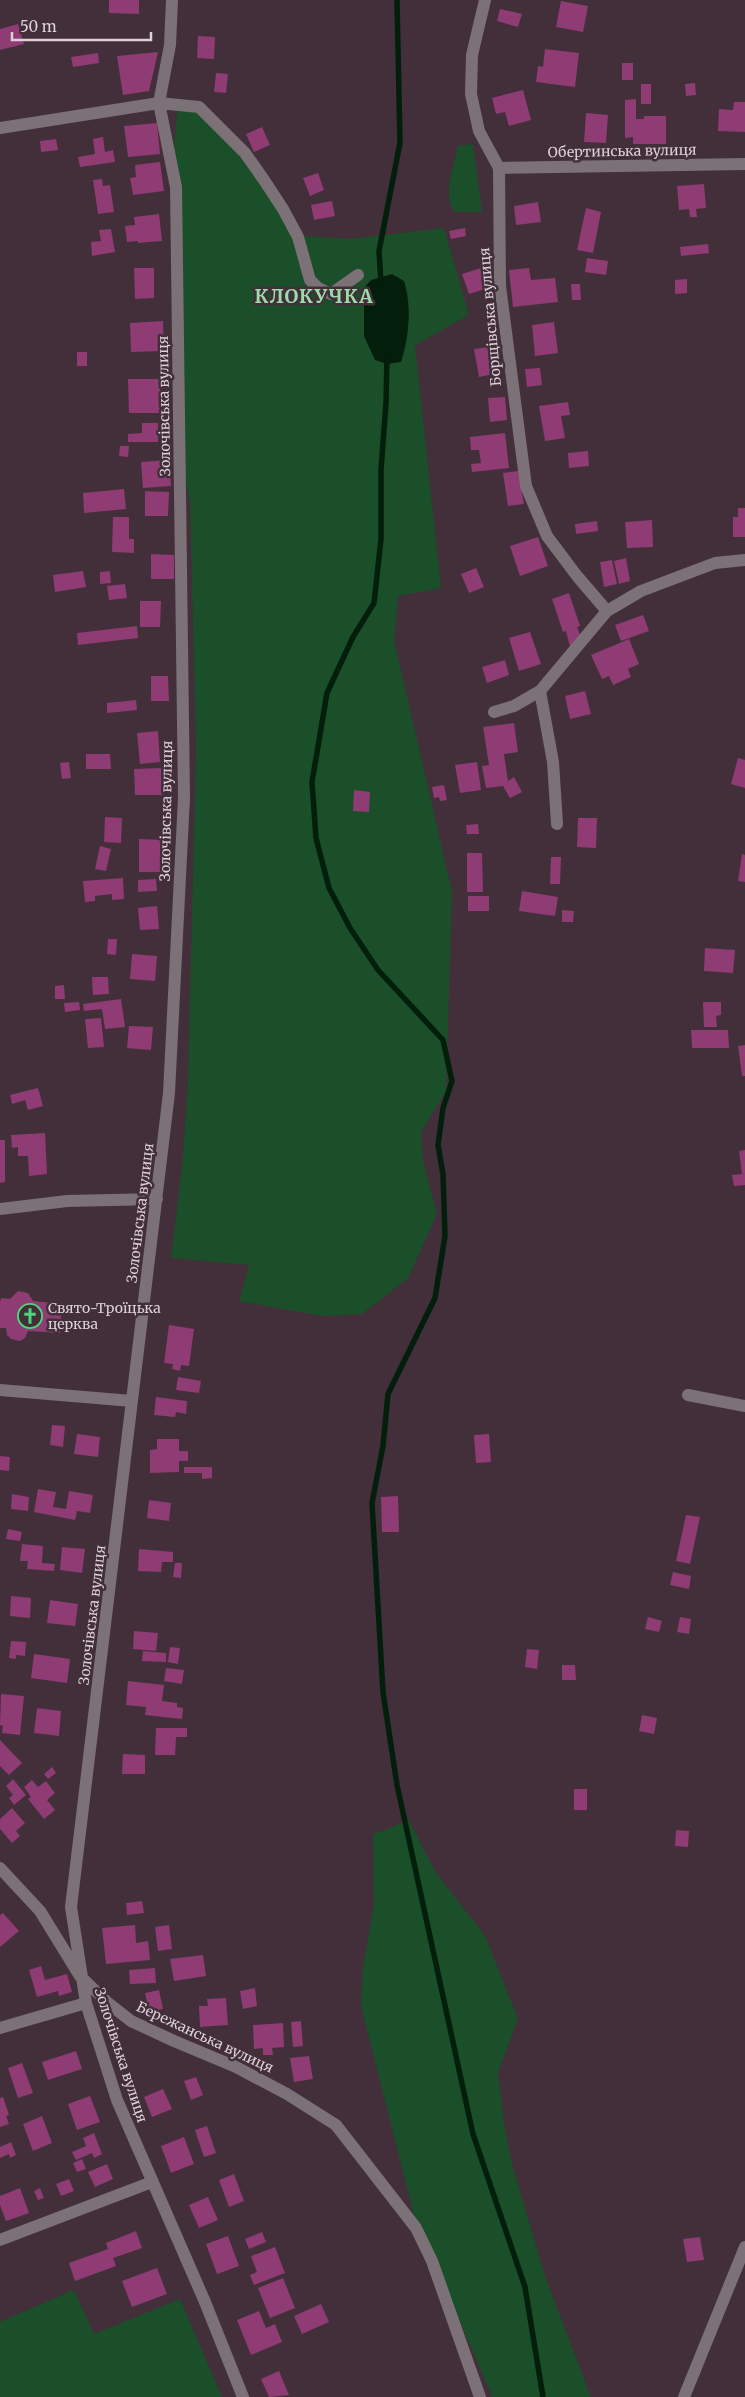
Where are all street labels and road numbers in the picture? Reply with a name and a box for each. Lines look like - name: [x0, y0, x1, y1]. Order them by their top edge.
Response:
- street label: Обертинська вулиця: [547, 141, 697, 161]
- street label: Борщівська вулиця: [475, 247, 505, 387]
- street label: Золочівська вулиця: [154, 336, 174, 476]
- street label: Золочівська вулиця: [156, 741, 176, 881]
- street label: Золочівська вулиця: [122, 1142, 158, 1284]
- street label: Золочівська вулиця: [74, 1544, 110, 1686]
- street label: Золочівська вулиця: [91, 1985, 151, 2125]
- street label: Бережанська вулиця: [134, 1997, 276, 2077]

